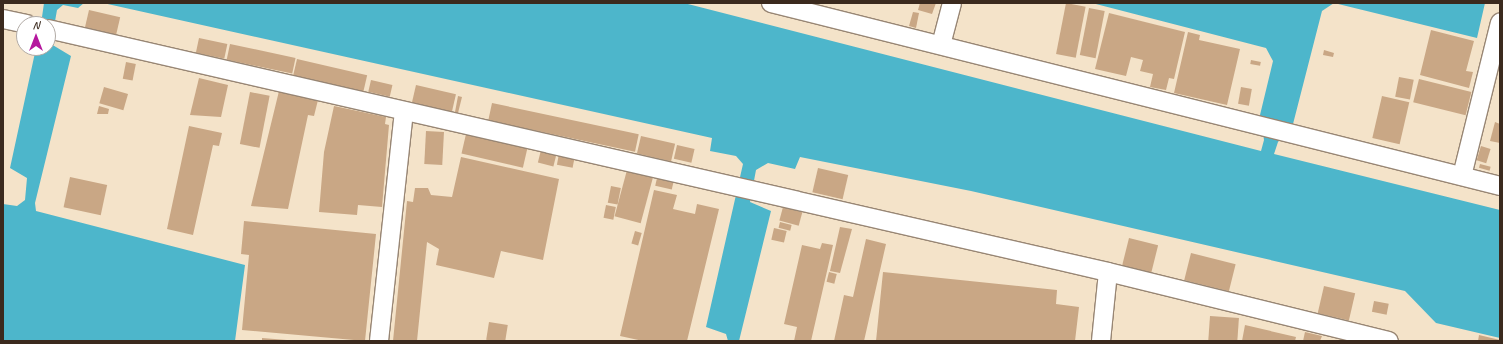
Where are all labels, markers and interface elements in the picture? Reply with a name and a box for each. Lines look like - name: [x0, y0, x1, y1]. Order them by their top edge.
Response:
- north arrow: [16, 16, 56, 56]
- text: N: [33, 18, 39, 32]

